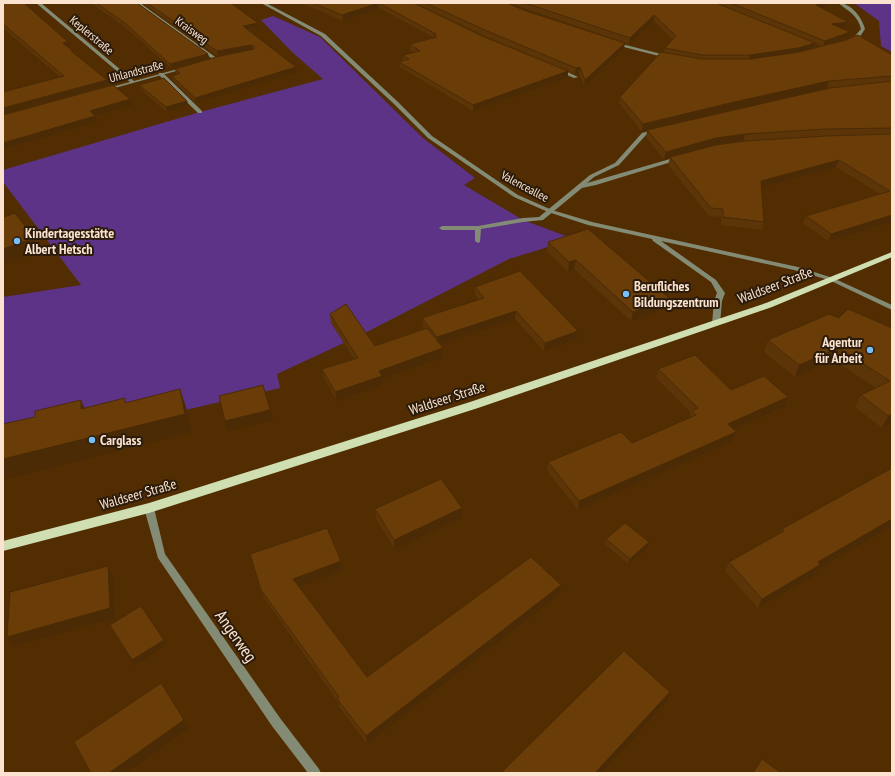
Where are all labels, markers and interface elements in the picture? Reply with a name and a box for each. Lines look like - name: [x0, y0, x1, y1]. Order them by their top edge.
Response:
- street label: Keplerstraße: [67, 12, 117, 58]
- street label: Kraisweg: [172, 13, 212, 47]
- street label: Uhlandstraße: [107, 57, 165, 85]
- street label: Valenceallee: [498, 167, 552, 205]
- place label: Kindertagesstätte Albert Hetsch: [24, 224, 114, 258]
- marker: Kindertagesstätte Albert Hetsch: [12, 236, 22, 246]
- street label: Waldseer Straße: [735, 262, 815, 308]
- place label: Berufliches Bildungszentrum: [634, 277, 719, 311]
- marker: Berufliches Bildungszentrum: [621, 289, 631, 299]
- place label: Agentur für Arbeit: [815, 333, 863, 367]
- marker: Agentur für Arbeit: [865, 345, 875, 355]
- street label: Waldseer Straße: [407, 377, 487, 419]
- place label: Carglass: [100, 431, 141, 449]
- marker: Carglass: [87, 435, 97, 445]
- street label: Waldseer Straße: [98, 474, 179, 514]
- street label: Angerweg: [210, 606, 262, 666]

